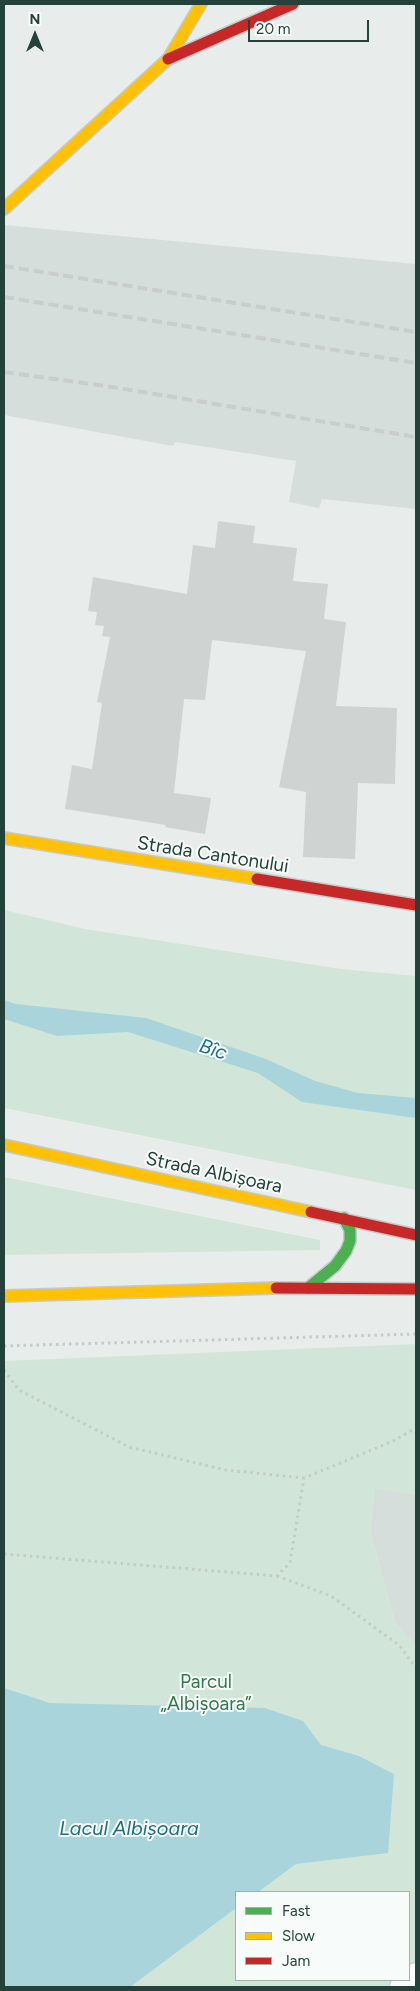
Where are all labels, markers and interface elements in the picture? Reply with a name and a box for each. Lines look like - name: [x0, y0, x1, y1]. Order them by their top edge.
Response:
- north arrow: [10, 10, 60, 60]
- scale bar: [250, 10, 371, 42]
- text: N: [30, 11, 40, 28]
- text: 20 m: [256, 20, 290, 38]
- street label: Strada Cantonului: [136, 832, 290, 878]
- water label: Bîc: [196, 1034, 230, 1066]
- street label: Strada Albișoara: [144, 1147, 284, 1199]
- park label: Parcul „Albișoara”: [160, 1671, 252, 1715]
- water label: Lacul Albișoara: [59, 1817, 199, 1841]
- legend: [235, 1891, 410, 1981]
- text: Fast: [282, 1902, 310, 1920]
- text: Slow: [282, 1927, 315, 1945]
- text: Jam: [282, 1952, 310, 1970]

